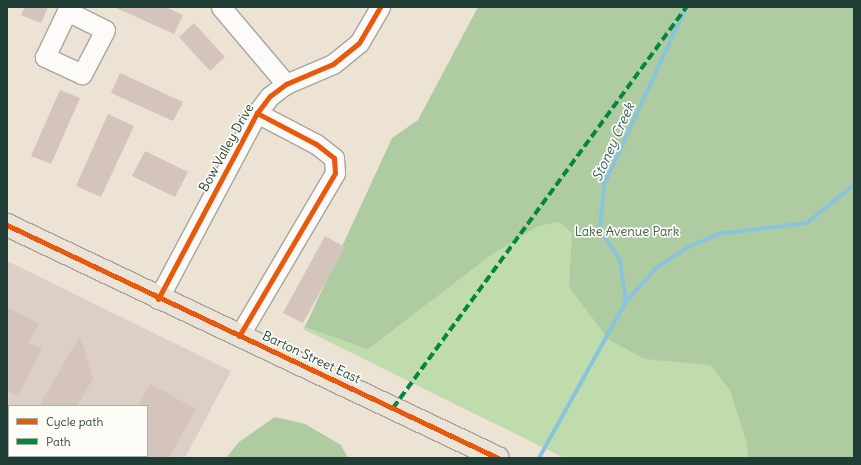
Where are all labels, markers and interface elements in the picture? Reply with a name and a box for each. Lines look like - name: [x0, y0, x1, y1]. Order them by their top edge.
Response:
- water label: Stoney Creek: [588, 100, 638, 184]
- street label: Bow Valley Drive: [196, 101, 258, 195]
- park label: Lake Avenue Park: [575, 224, 679, 240]
- street label: Barton Street East: [259, 328, 363, 388]
- legend: [8, 405, 148, 457]
- text: Cycle path: [46, 414, 103, 429]
- text: Path: [46, 434, 71, 449]

